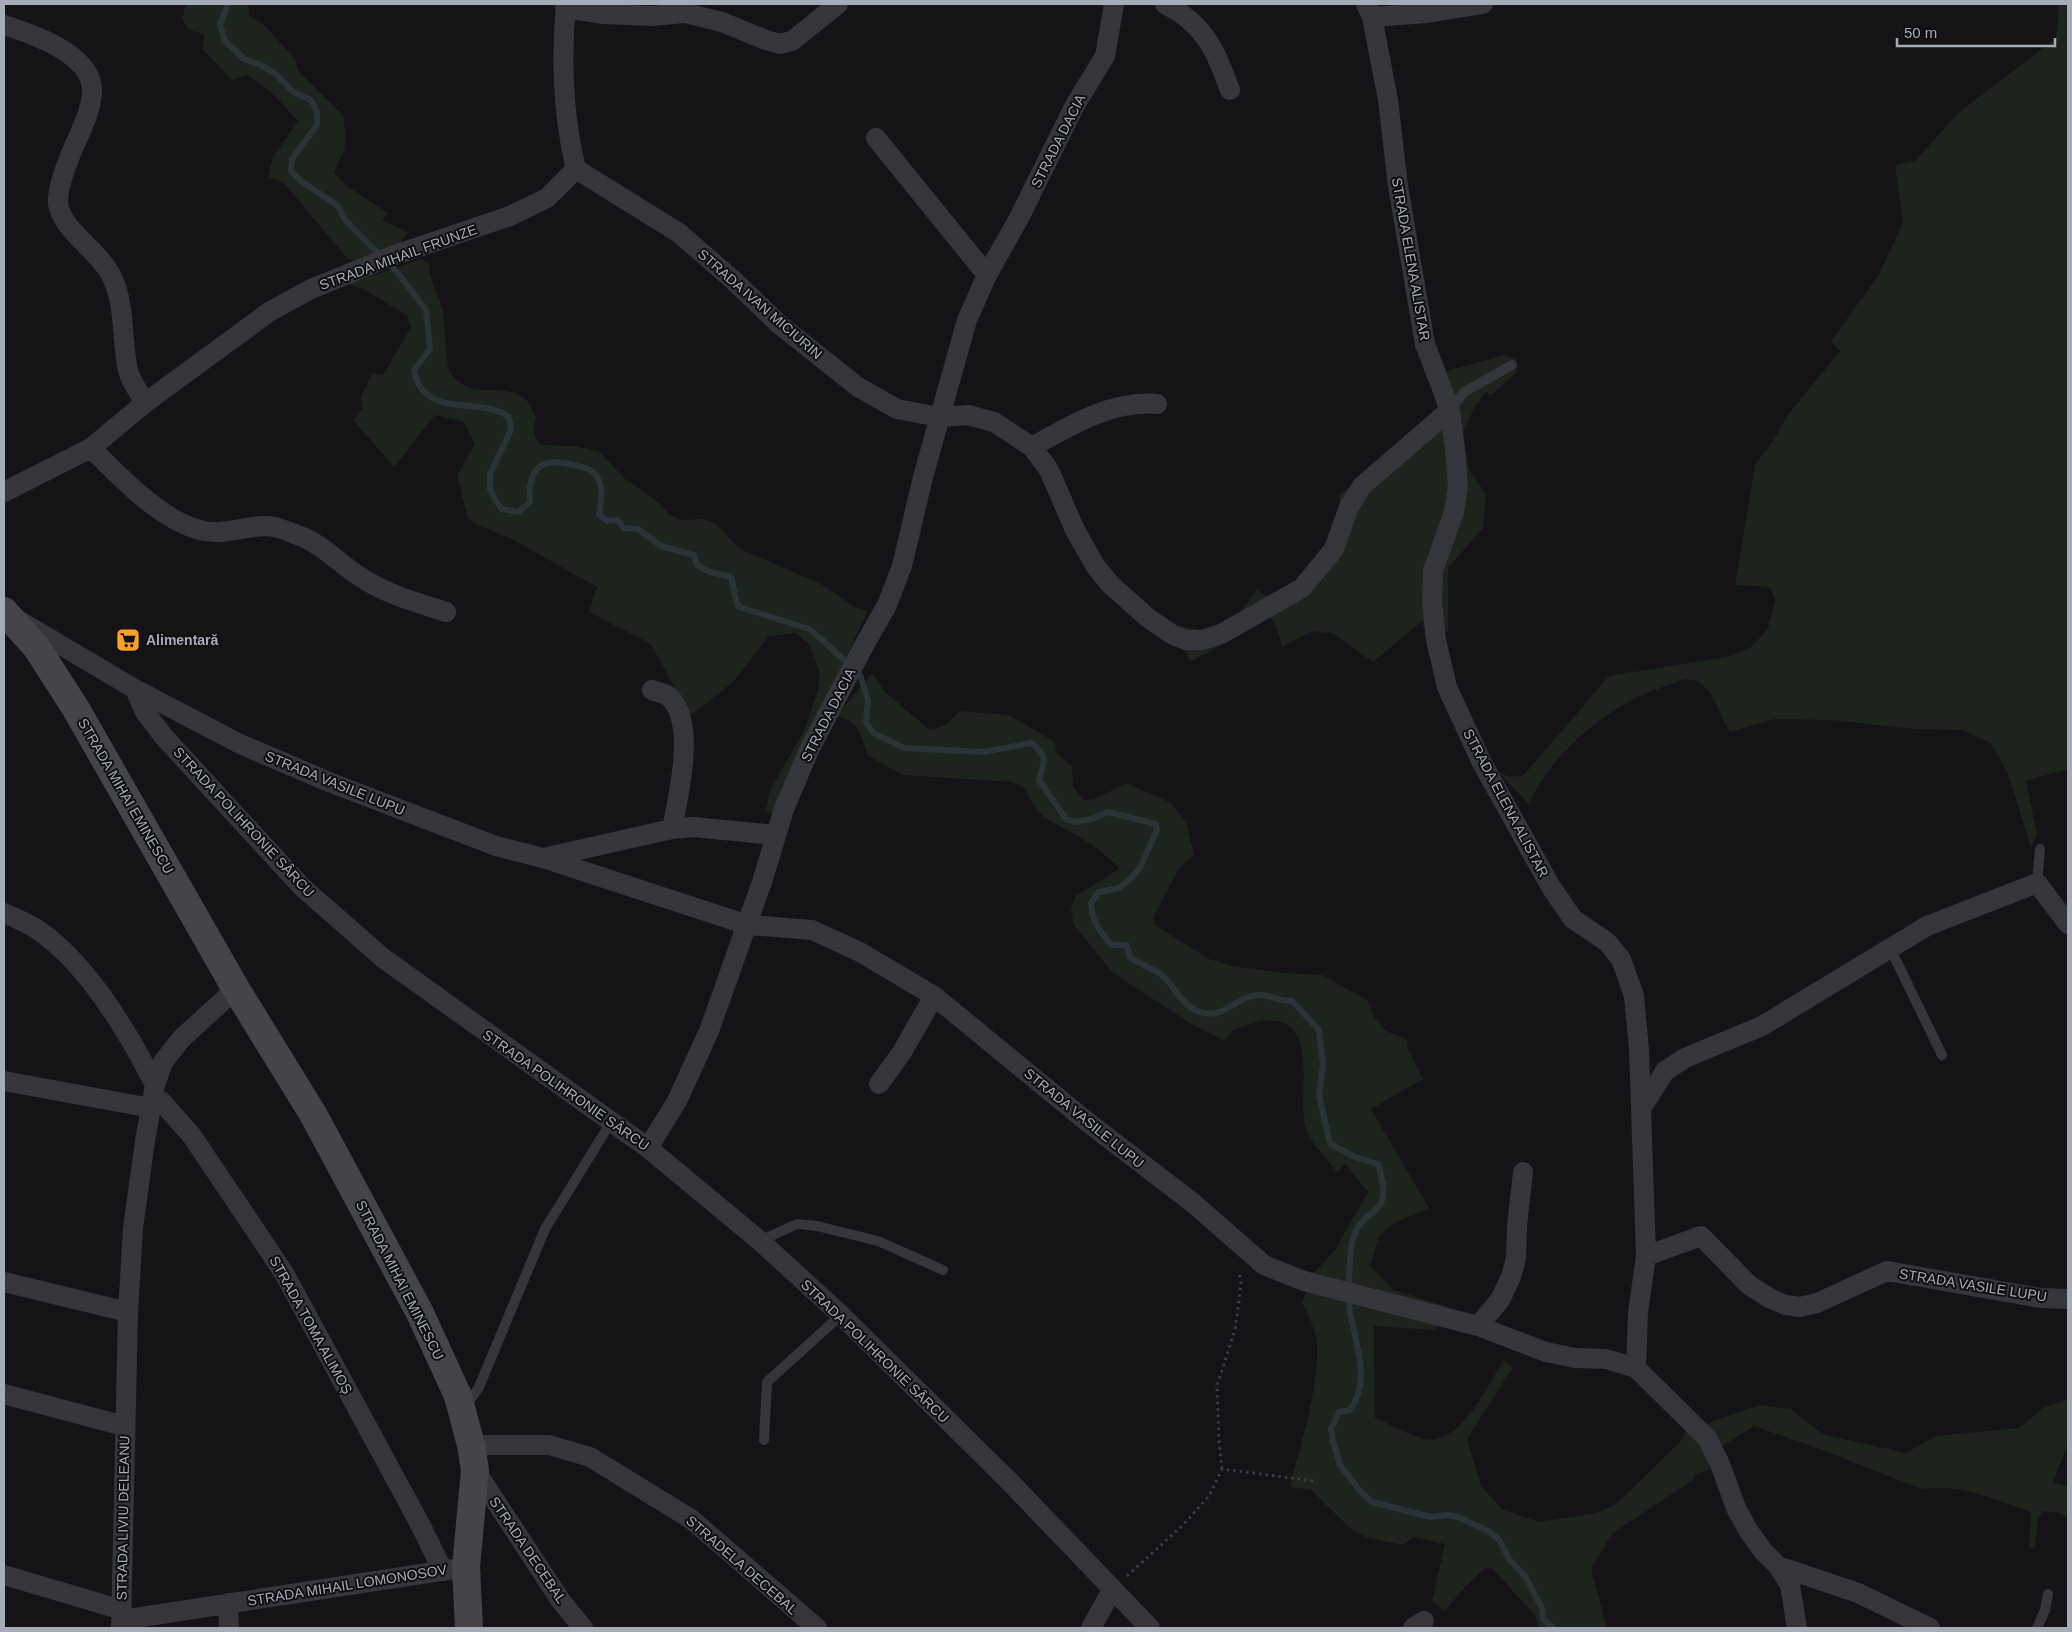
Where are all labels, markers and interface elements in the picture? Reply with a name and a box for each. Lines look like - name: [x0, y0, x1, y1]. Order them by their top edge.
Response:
- scale bar: [1897, 15, 2054, 47]
- text: 50 m: [1904, 24, 1937, 41]
- street label: STRADA DACIA: [1028, 91, 1089, 190]
- street label: STRADA ELENA ALISTAR: [1389, 176, 1433, 342]
- street label: STRADA MIHAIL FRUNZE: [317, 221, 479, 293]
- street label: STRADA IVAN MICIURIN: [695, 246, 825, 362]
- supermarket icon: Alimentară: [115, 627, 141, 653]
- place label: Alimentară: [146, 632, 219, 648]
- street label: STRADA DACIA: [798, 665, 859, 764]
- street label: STRADA MIHAI EMINESCU: [75, 716, 177, 876]
- street label: STRADA ELENA ALISTAR: [1460, 726, 1552, 880]
- street label: STRADA POLIHRONIE SÂRCU: [170, 744, 318, 900]
- street label: STRADA VASILE LUPU: [263, 748, 407, 818]
- street label: STRADA POLIHRONIE SÂRCU: [480, 1026, 652, 1154]
- street label: STRADA VASILE LUPU: [1021, 1065, 1147, 1171]
- street label: STRADA MIHAI EMINESCU: [353, 1198, 447, 1362]
- street label: STRADA TOMA ALIMOȘ: [266, 1253, 356, 1397]
- street label: STRADA VASILE LUPU: [1898, 1265, 2048, 1305]
- street label: STRADA POLIHRONIE SÂRCU: [798, 1276, 952, 1426]
- street label: STRADA LIVIU DELEANU: [114, 1435, 132, 1601]
- street label: STRADA DECEBAL: [486, 1494, 570, 1607]
- street label: STRADELA DECEBAL: [683, 1512, 801, 1618]
- street label: STRADA MIHAIL LOMONOSOV: [246, 1561, 449, 1609]

